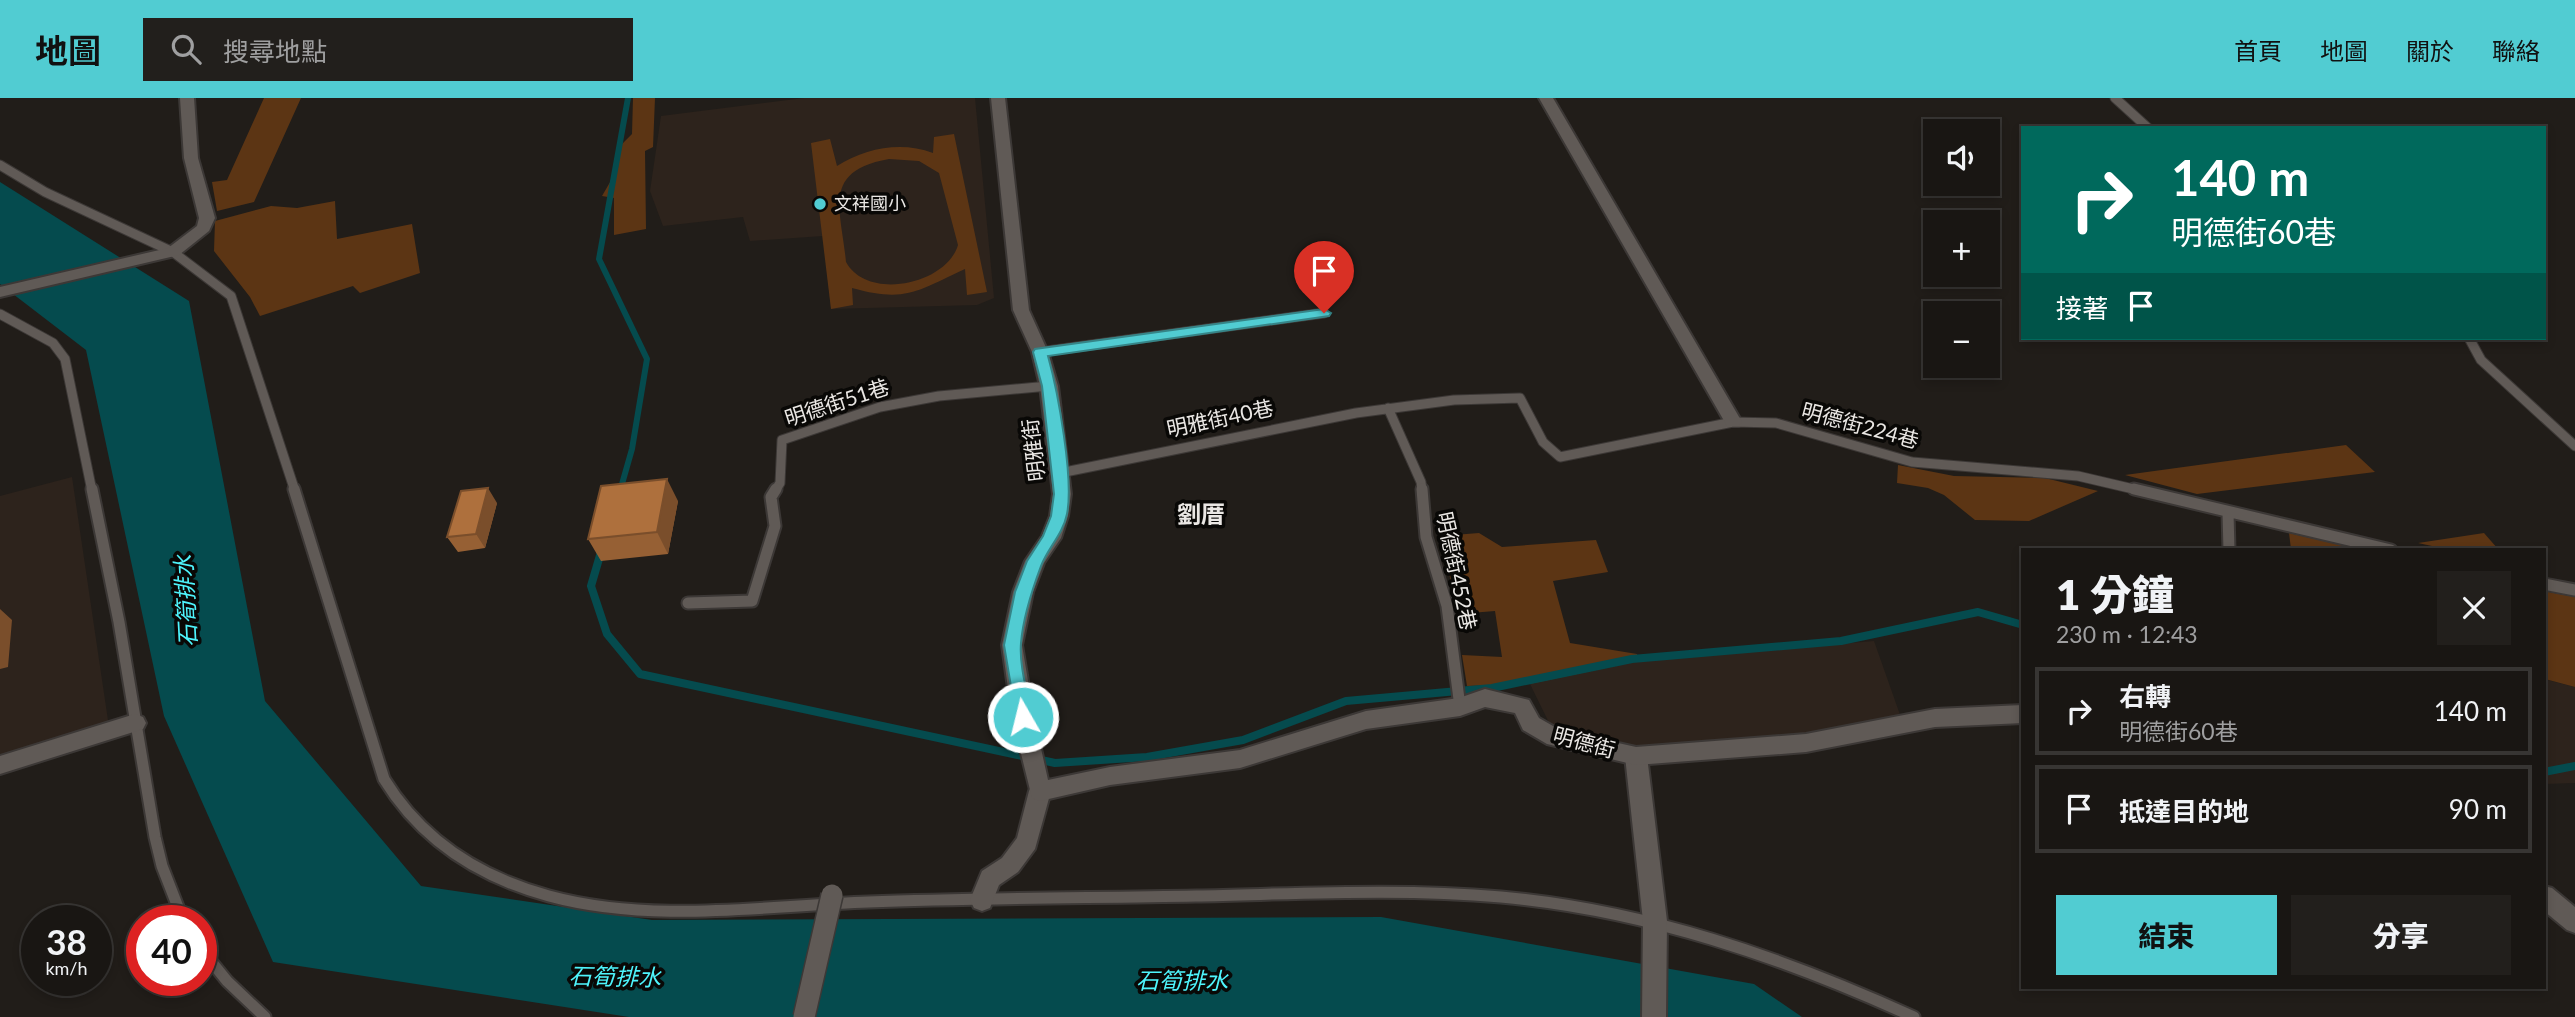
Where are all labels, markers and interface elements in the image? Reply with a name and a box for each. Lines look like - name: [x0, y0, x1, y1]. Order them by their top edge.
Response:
- search box: [143, 18, 633, 81]
- text: 地圖: [35, 30, 101, 70]
- icon: search: [167, 30, 205, 68]
- text: 搜尋地點: [223, 35, 327, 67]
- text: 首頁: [2234, 36, 2282, 65]
- text: 地圖: [2320, 36, 2368, 65]
- text: 關於: [2406, 36, 2454, 65]
- text: 聯絡: [2492, 36, 2540, 65]
- map controls: [1923, 119, 2000, 378]
- button: sound: [1923, 119, 2000, 196]
- text: 140 m: [2171, 148, 2309, 206]
- icon: right: [2056, 154, 2147, 245]
- place label: 文祥國小: [834, 192, 906, 214]
- marker: 文祥國小: [812, 196, 828, 212]
- button: +: [1923, 210, 2000, 287]
- text: 明德街60巷: [2171, 212, 2336, 251]
- pin: [1294, 241, 1354, 313]
- icon: arrive: [1305, 252, 1343, 290]
- icon: arrive: [2122, 287, 2160, 325]
- text: 接著: [2056, 292, 2108, 324]
- button: −: [1923, 301, 2000, 378]
- street label: 明德街51巷: [781, 373, 892, 430]
- street label: 明雅街40巷: [1164, 394, 1275, 441]
- street label: 明德街224巷: [1799, 397, 1922, 452]
- street label: 明雅街: [1016, 417, 1049, 483]
- district label: 劉厝: [1177, 499, 1225, 528]
- street label: 明德街452巷: [1433, 509, 1482, 632]
- water label: 石筍排水: [169, 553, 201, 648]
- text: 1 分鐘: [2056, 569, 2174, 619]
- button: close: [2437, 571, 2511, 645]
- text: 230 m · 12:43: [2056, 620, 2198, 648]
- position arrow: [986, 680, 1060, 754]
- text: 右轉: [2119, 680, 2171, 712]
- icon: right: [2060, 692, 2098, 730]
- text: 140 m: [2434, 695, 2507, 727]
- text: 明德街60巷: [2119, 717, 2238, 745]
- street label: 明德街: [1551, 721, 1618, 762]
- icon: arrive: [2060, 790, 2098, 828]
- text: 90 m: [2449, 793, 2507, 825]
- text: 抵達目的地: [2119, 795, 2249, 827]
- button: 結束: [2056, 895, 2277, 975]
- button: 分享: [2291, 895, 2511, 975]
- speed limit sign: 40: [126, 905, 217, 996]
- text: 38: [46, 920, 87, 962]
- text: km/h: [45, 957, 88, 979]
- water label: 石筍排水: [569, 961, 662, 991]
- water label: 石筍排水: [1136, 966, 1229, 994]

